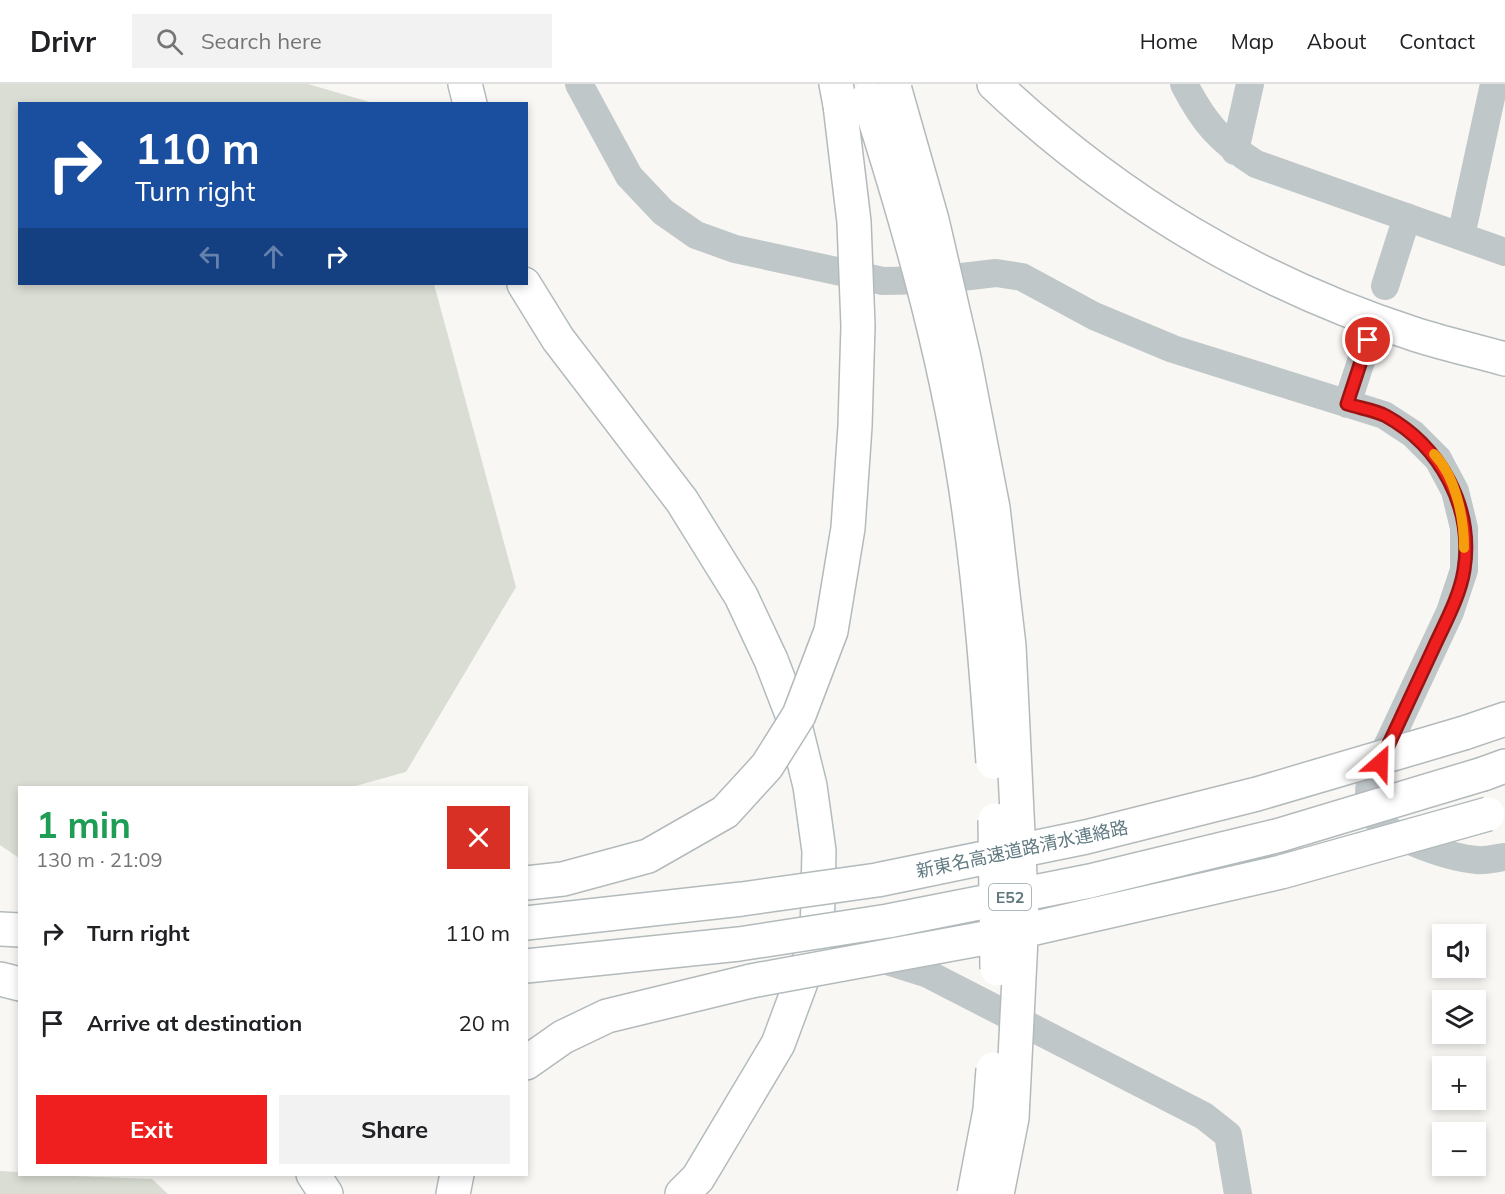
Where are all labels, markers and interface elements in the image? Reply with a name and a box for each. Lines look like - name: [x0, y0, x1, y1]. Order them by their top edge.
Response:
- search box: [132, 14, 552, 68]
- text: Drivr: [30, 24, 96, 59]
- icon: search: [153, 25, 186, 58]
- text: Search here: [201, 27, 322, 55]
- text: Home: [1140, 28, 1198, 54]
- text: Map: [1231, 28, 1274, 54]
- text: About: [1307, 28, 1366, 54]
- text: Contact: [1399, 28, 1475, 54]
- text: 110 m: [135, 122, 260, 175]
- icon: right: [36, 126, 114, 204]
- text: Turn right: [135, 174, 255, 208]
- icon: left: [194, 240, 227, 273]
- icon: ahead: [257, 240, 290, 273]
- icon: right: [320, 240, 353, 273]
- pin: [1342, 314, 1393, 365]
- icon: arrive: [1351, 323, 1384, 356]
- position arrow: [1348, 731, 1412, 795]
- text: 1 min: [36, 802, 131, 847]
- button: close: [447, 806, 510, 869]
- street label: 新東名高速道路清水連絡路: [914, 815, 1130, 883]
- text: 130 m · 21:09: [36, 847, 162, 872]
- road number: E52: [989, 884, 1031, 910]
- icon: right: [36, 917, 69, 950]
- text: Turn right: [87, 919, 190, 947]
- text: 110 m: [445, 919, 510, 947]
- map controls: [1432, 924, 1486, 1176]
- button: sound: [1432, 924, 1486, 978]
- button: layers: [1432, 990, 1486, 1044]
- icon: arrive: [36, 1007, 69, 1040]
- text: Arrive at destination: [87, 1009, 302, 1037]
- text: 20 m: [459, 1009, 510, 1037]
- button: +: [1432, 1056, 1486, 1110]
- button: Exit: [36, 1095, 267, 1164]
- button: Share: [279, 1095, 510, 1164]
- button: −: [1432, 1122, 1486, 1176]

